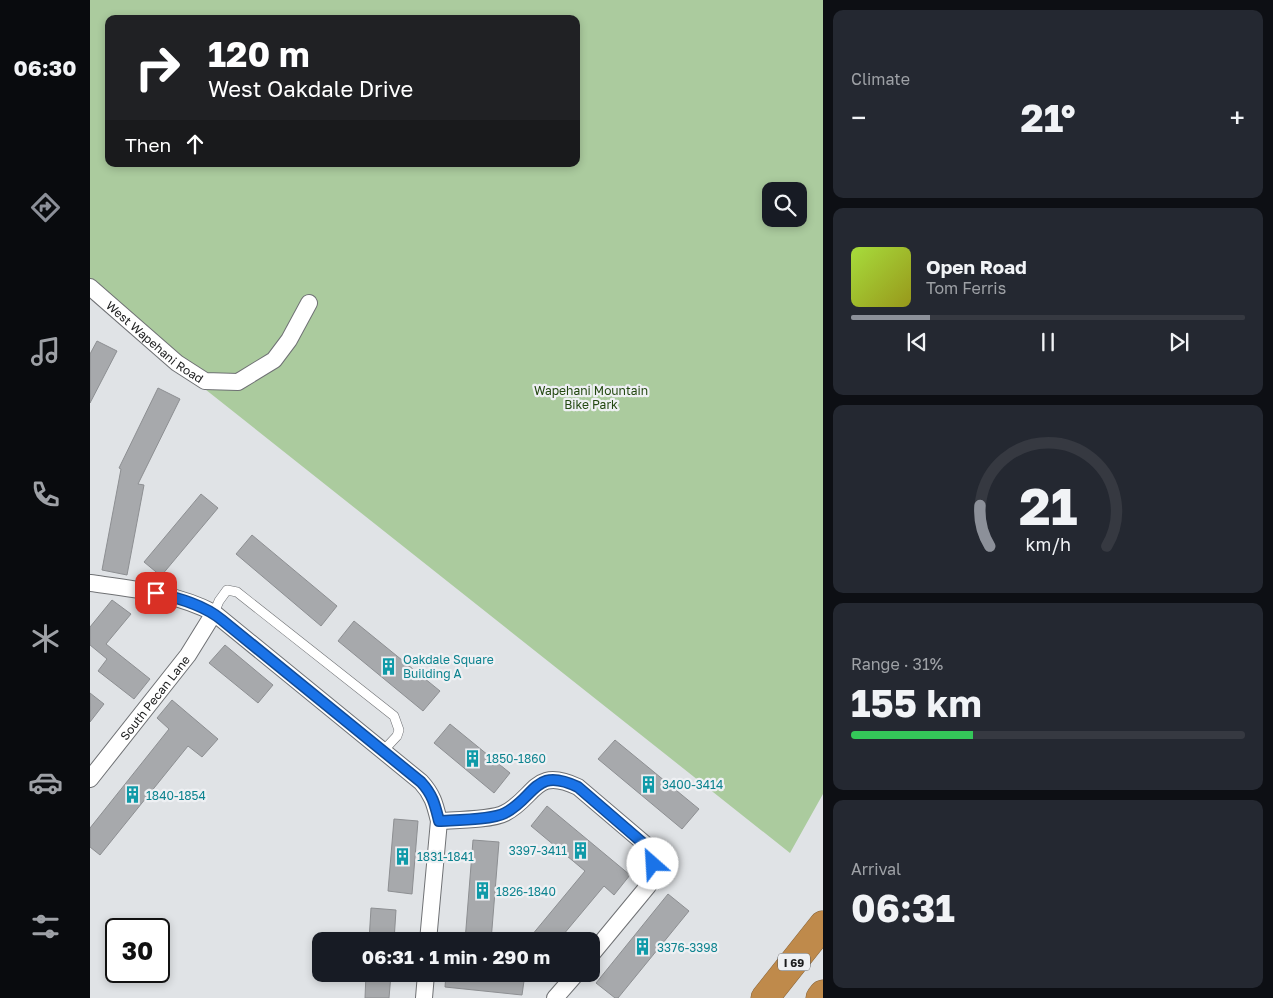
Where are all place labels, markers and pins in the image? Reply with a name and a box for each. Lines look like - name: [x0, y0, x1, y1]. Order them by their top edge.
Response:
- pin: [135, 572, 177, 614]
- place label: Oakdale Square Building A: [403, 652, 494, 681]
- building icon: Oakdale Square Building A: [379, 656, 399, 676]
- building icon: 1850-1860: [462, 748, 482, 768]
- place label: 1850-1860: [486, 751, 546, 766]
- building icon: 3400-3414: [638, 774, 658, 794]
- place label: 3400-3414: [662, 777, 723, 792]
- building icon: 1840-1854: [122, 785, 142, 805]
- place label: 1840-1854: [146, 788, 206, 803]
- building icon: 3397-3411: [571, 840, 591, 860]
- place label: 3397-3411: [509, 843, 567, 858]
- building icon: 1831-1841: [393, 846, 413, 866]
- place label: 1831-1841: [417, 849, 474, 864]
- building icon: 1826-1840: [472, 881, 492, 901]
- place label: 1826-1840: [496, 884, 556, 899]
- building icon: 3376-3398: [633, 937, 653, 957]
- place label: 3376-3398: [657, 940, 718, 955]

